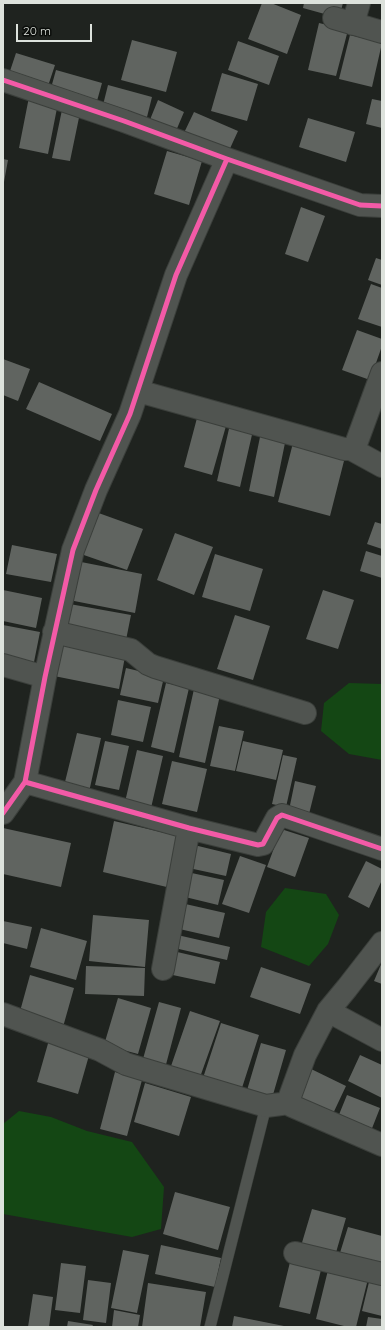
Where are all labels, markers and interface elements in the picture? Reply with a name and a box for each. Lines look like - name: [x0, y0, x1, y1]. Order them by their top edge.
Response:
- scale bar: [18, 16, 94, 42]
- text: 20 m: [23, 23, 51, 38]

